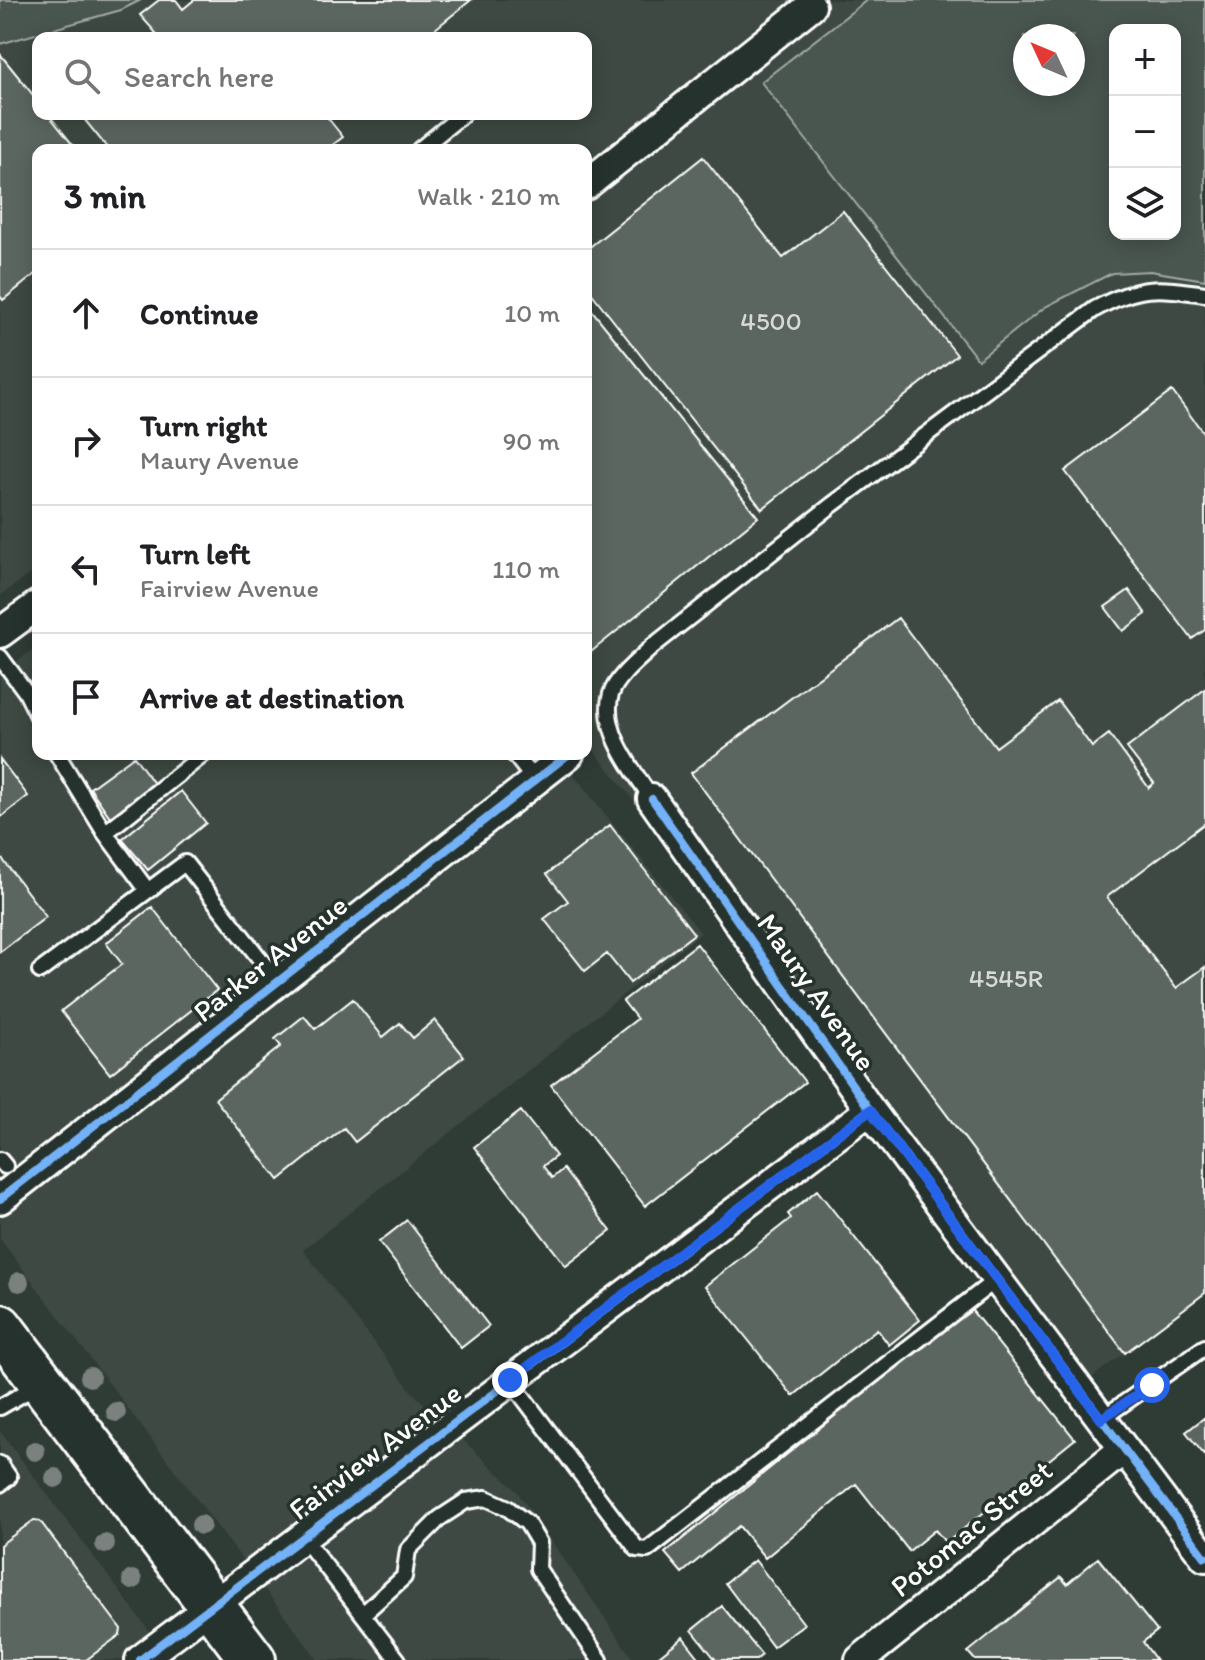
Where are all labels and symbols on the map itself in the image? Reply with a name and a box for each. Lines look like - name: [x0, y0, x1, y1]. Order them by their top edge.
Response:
- north arrow: [1013, 24, 1085, 96]
- house number: 4500: [740, 305, 802, 337]
- street label: Parker Avenue: [185, 886, 355, 1030]
- street label: Maury Avenue: [749, 906, 885, 1078]
- house number: 4545R: [969, 962, 1043, 994]
- route end: [492, 1362, 528, 1398]
- route start: [1134, 1367, 1170, 1403]
- street label: Fairview Avenue: [281, 1374, 469, 1528]
- street label: Potomac Street: [882, 1451, 1060, 1605]

